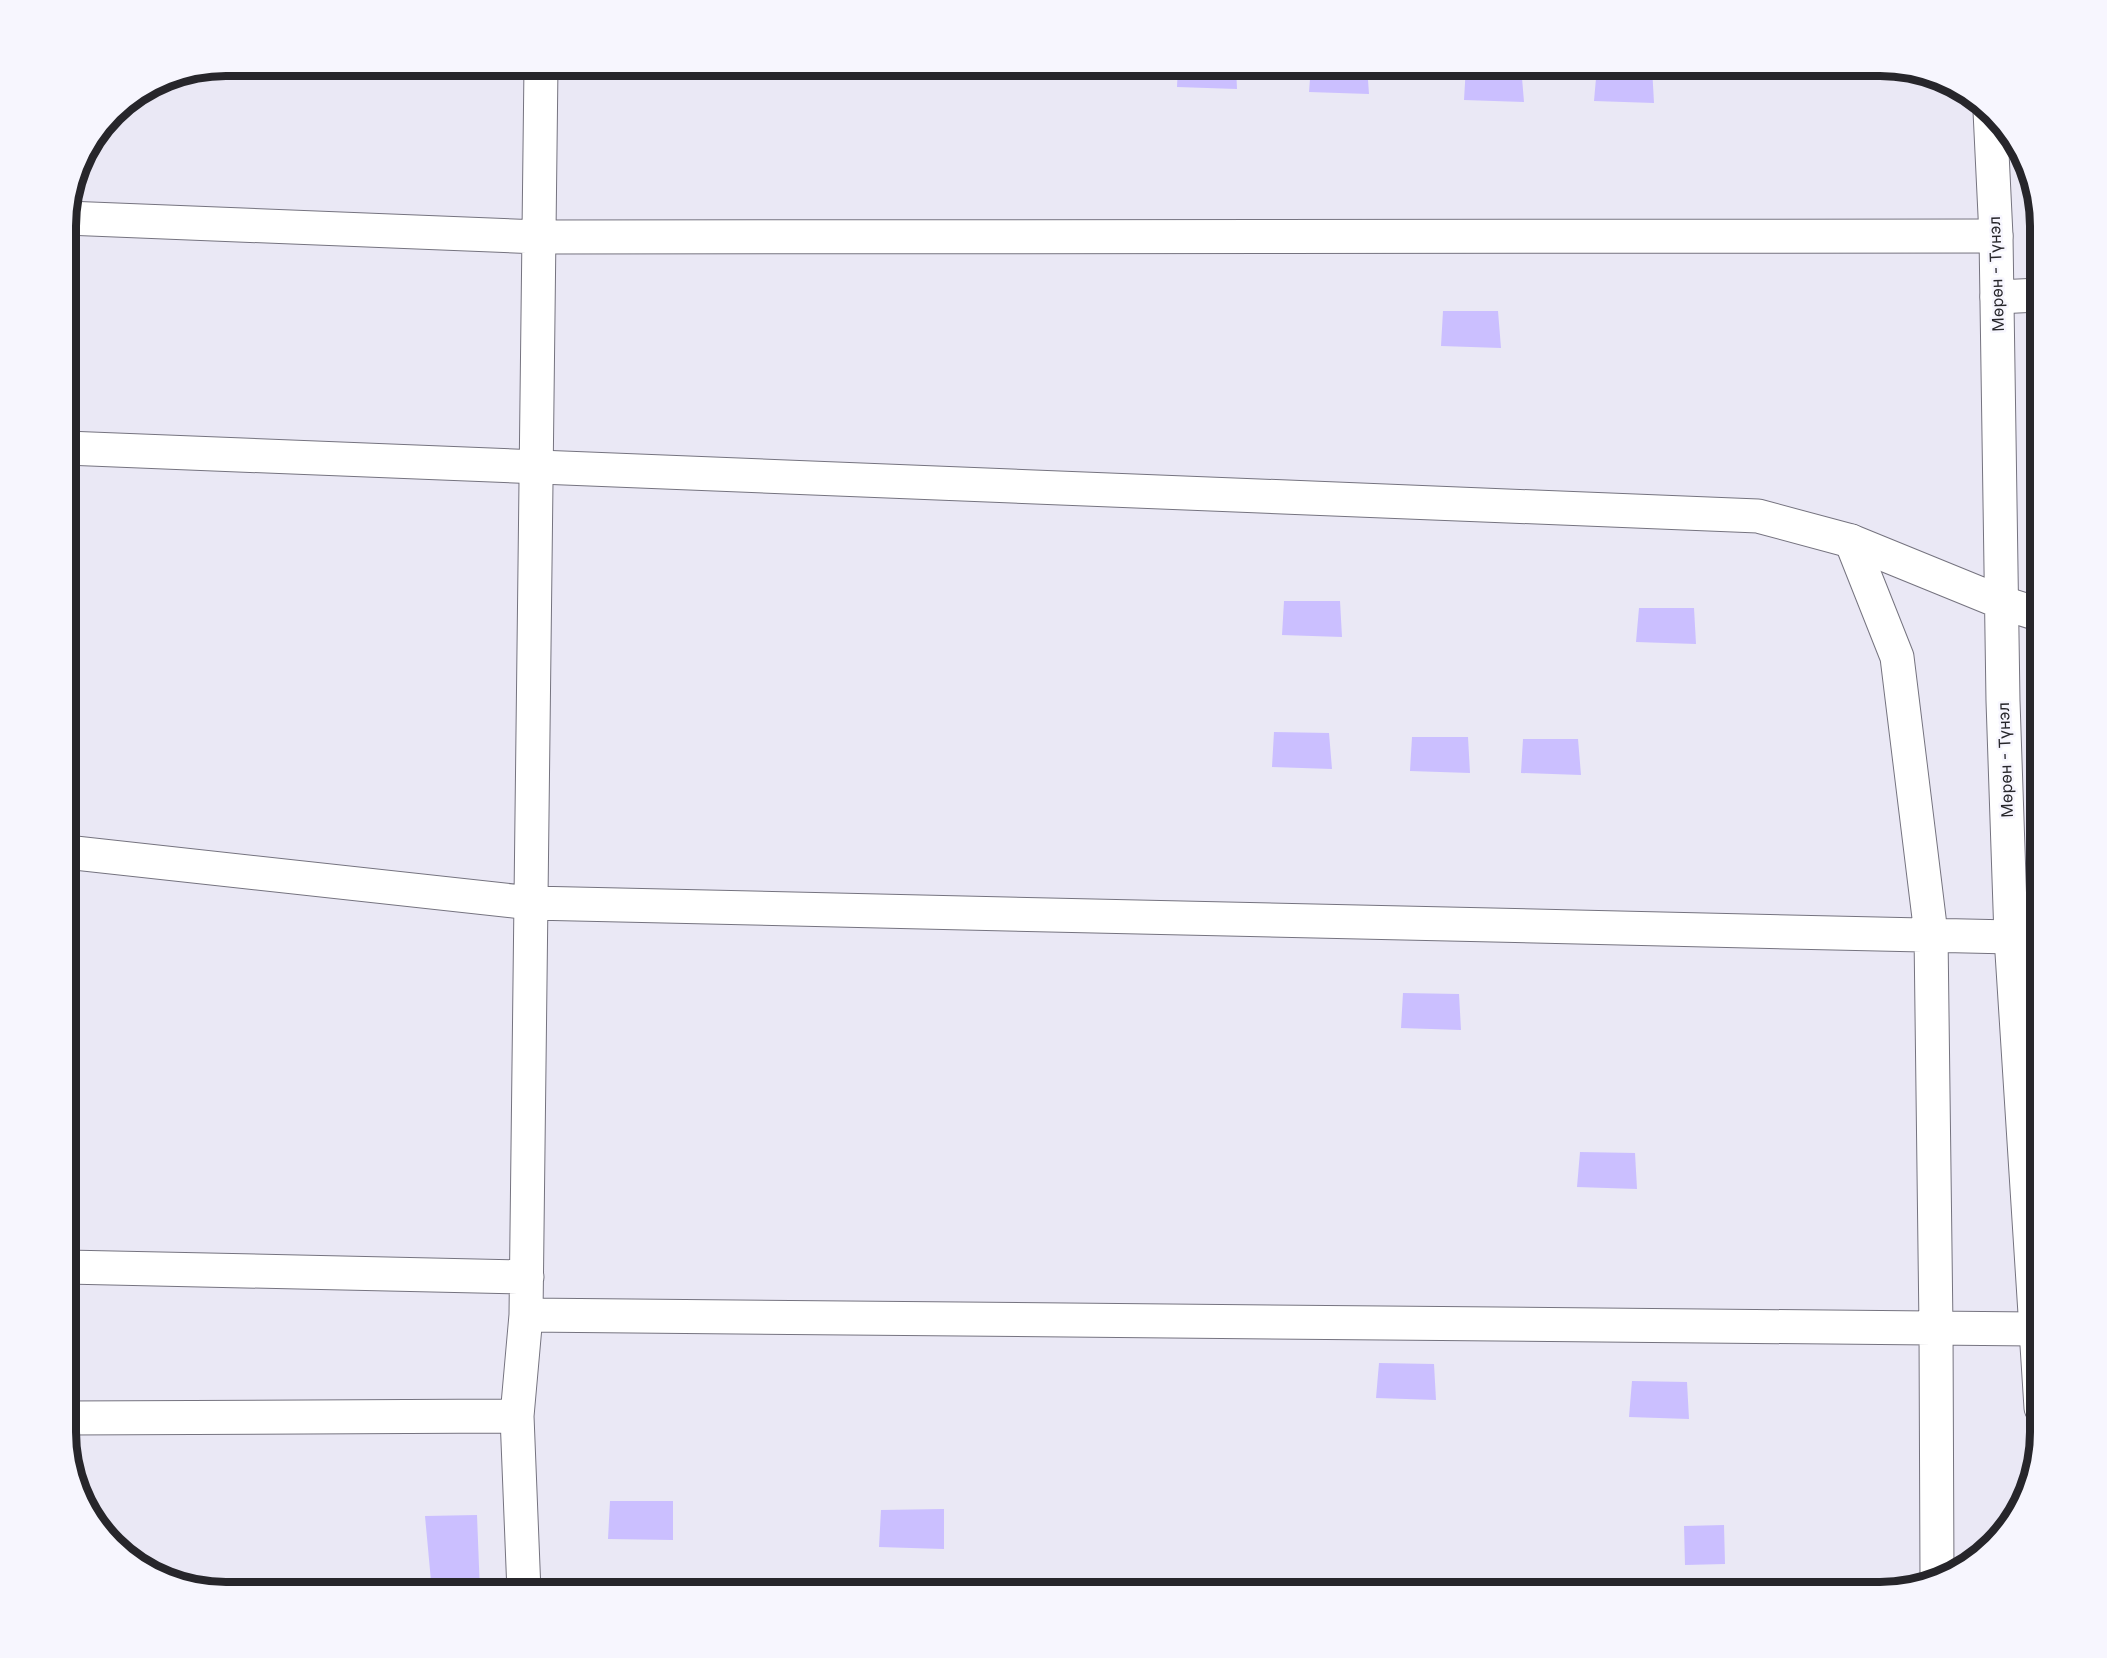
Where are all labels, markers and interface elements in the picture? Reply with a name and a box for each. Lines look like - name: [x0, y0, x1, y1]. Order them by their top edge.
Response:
- street label: Мөрөн - Түнэл: [1984, 216, 2008, 332]
- street label: Мөрөн - Түнэл: [1993, 702, 2017, 818]

